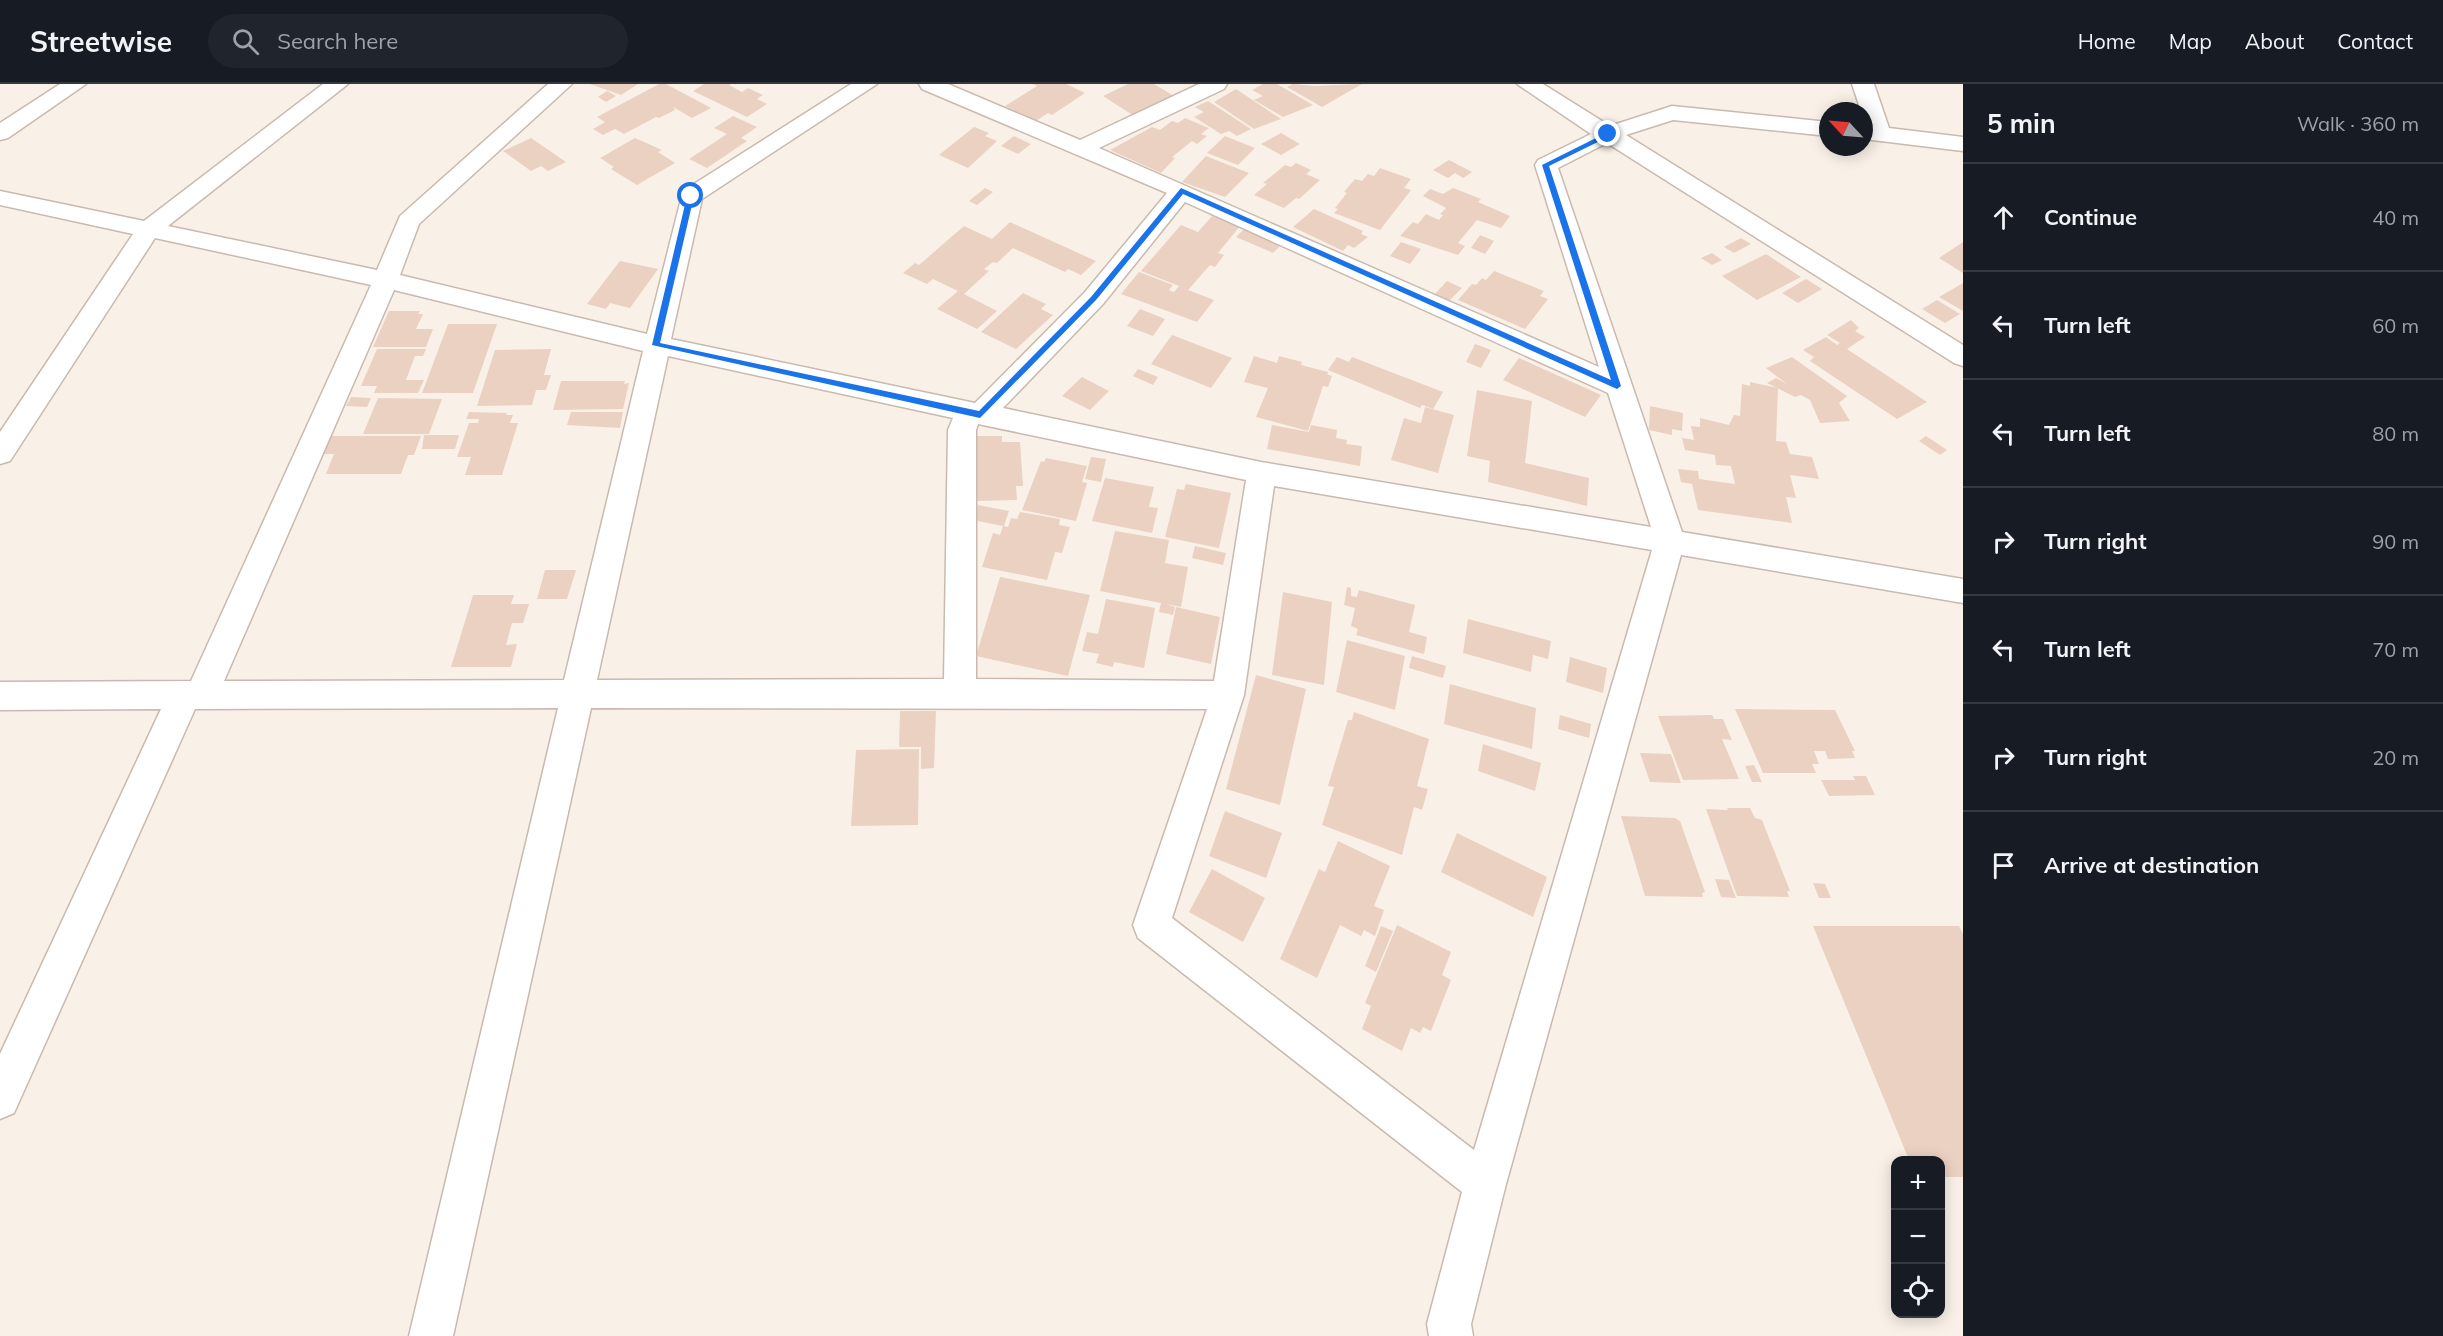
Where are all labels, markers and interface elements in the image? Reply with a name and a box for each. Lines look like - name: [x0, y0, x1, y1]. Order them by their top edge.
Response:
- search box: [208, 14, 628, 68]
- text: Streetwise: [30, 24, 172, 59]
- icon: search: [229, 25, 262, 58]
- text: Search here: [277, 27, 398, 55]
- text: Home: [2078, 28, 2136, 54]
- text: Map: [2169, 28, 2212, 54]
- text: About: [2245, 28, 2304, 54]
- text: Contact: [2337, 28, 2413, 54]
- north arrow: [1819, 102, 1873, 156]
- text: 5 min: [1987, 107, 2056, 140]
- text: Walk · 360 m: [2297, 111, 2419, 136]
- route end: [1594, 120, 1620, 146]
- route start: [677, 182, 703, 208]
- icon: ahead: [1987, 201, 2020, 234]
- text: Continue: [2044, 203, 2137, 231]
- text: 40 m: [2372, 205, 2419, 230]
- icon: left: [1987, 309, 2020, 342]
- text: Turn left: [2044, 311, 2131, 339]
- text: 60 m: [2372, 313, 2419, 338]
- icon: left: [1987, 417, 2020, 450]
- text: Turn left: [2044, 419, 2131, 447]
- text: 80 m: [2372, 421, 2419, 446]
- icon: right: [1987, 525, 2020, 558]
- text: Turn right: [2044, 527, 2147, 555]
- text: 90 m: [2372, 529, 2419, 554]
- icon: left: [1987, 633, 2020, 666]
- text: Turn left: [2044, 635, 2131, 663]
- text: 70 m: [2372, 637, 2419, 662]
- icon: right: [1987, 741, 2020, 774]
- text: Turn right: [2044, 743, 2147, 771]
- text: 20 m: [2372, 745, 2419, 770]
- icon: arrive: [1987, 849, 2020, 882]
- text: Arrive at destination: [2044, 851, 2259, 879]
- map controls: [1891, 1156, 1945, 1318]
- button: +: [1891, 1156, 1945, 1210]
- button: −: [1891, 1210, 1945, 1264]
- button: locate: [1891, 1264, 1945, 1318]

